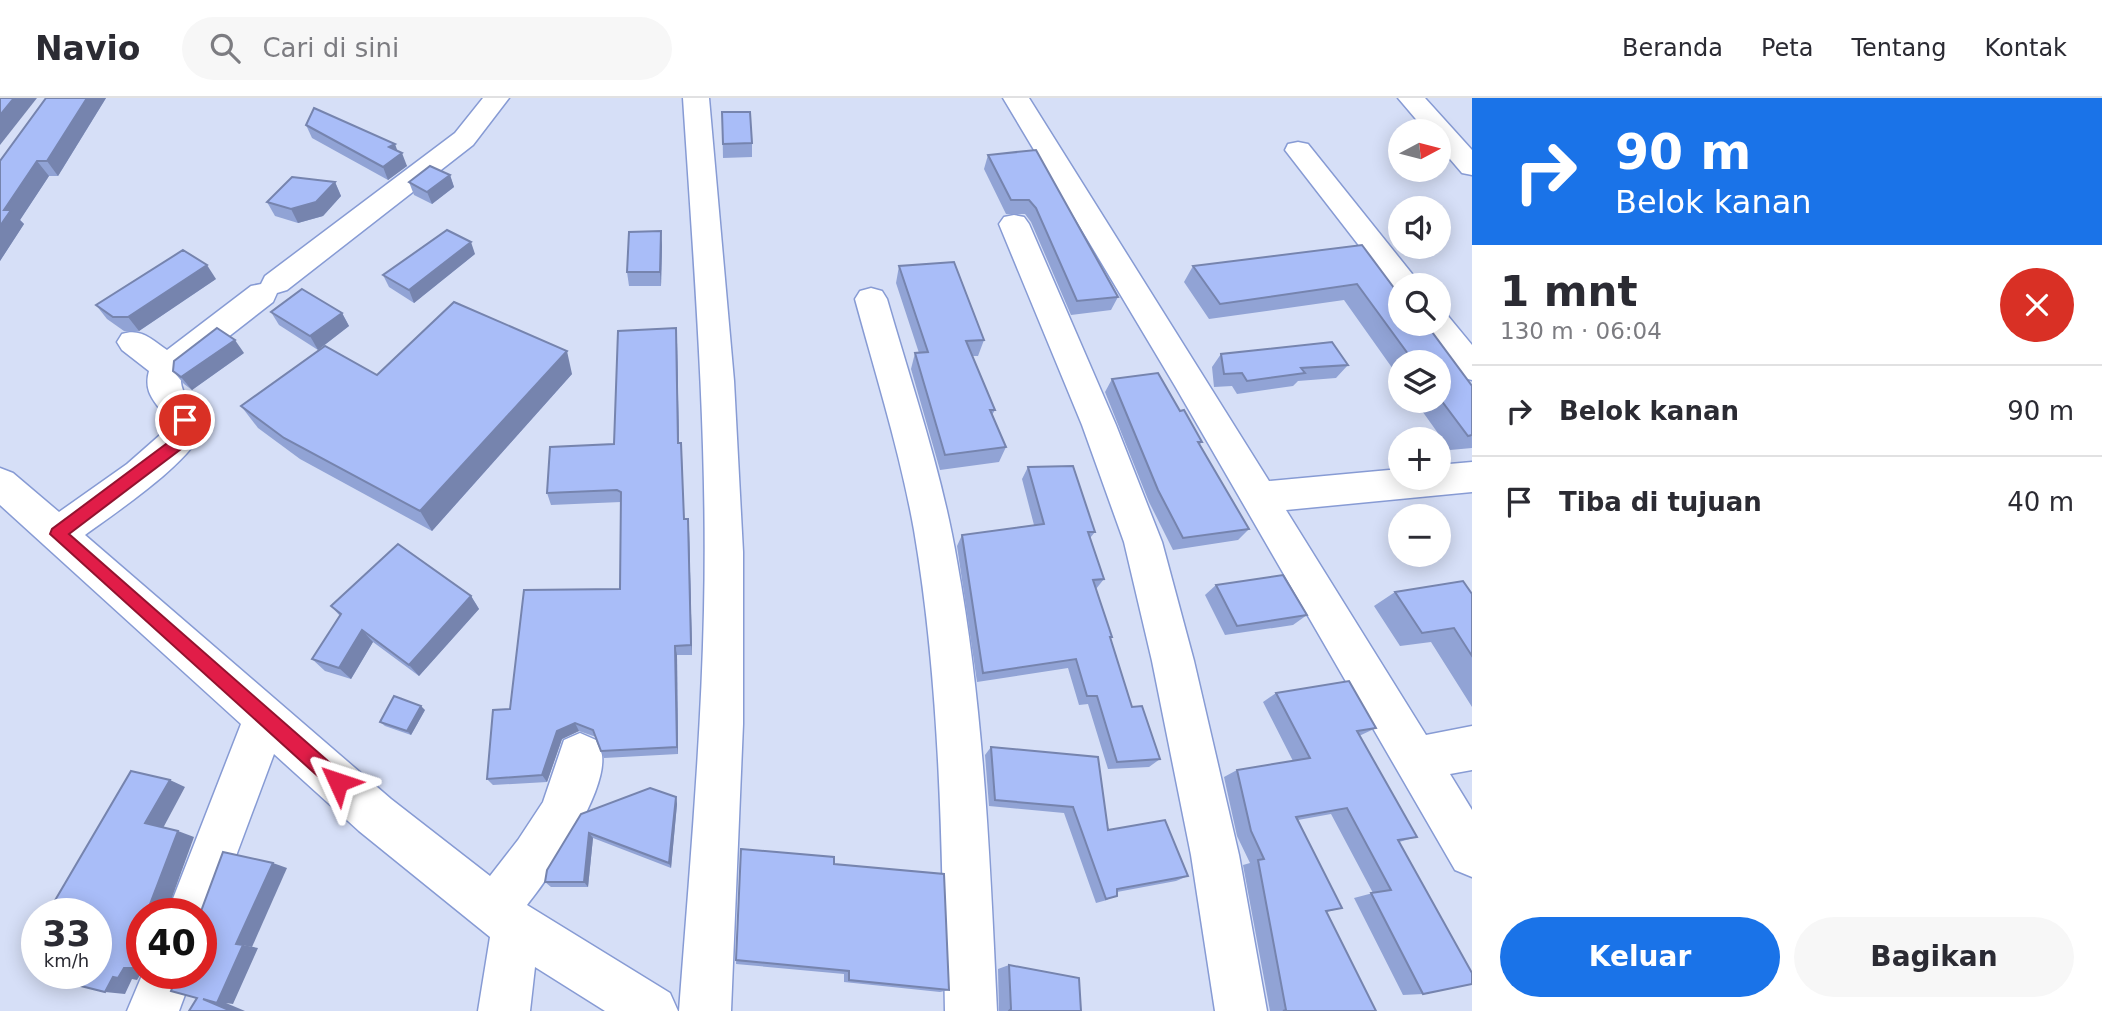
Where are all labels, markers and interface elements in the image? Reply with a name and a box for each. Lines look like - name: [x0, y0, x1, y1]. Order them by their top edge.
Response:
- search box: [182, 17, 672, 80]
- text: Navio: [35, 29, 140, 68]
- icon: search: [206, 29, 244, 67]
- text: Cari di sini: [262, 33, 399, 63]
- text: Beranda: [1622, 34, 1723, 62]
- text: Peta: [1761, 34, 1813, 62]
- text: Tentang: [1851, 34, 1947, 62]
- text: Kontak: [1985, 34, 2067, 62]
- north arrow: [1388, 119, 1451, 182]
- map controls: [1388, 119, 1451, 567]
- text: 90 m: [1615, 124, 1751, 181]
- icon: right: [1500, 126, 1591, 217]
- text: Belok kanan: [1615, 183, 1812, 221]
- button: sound: [1388, 196, 1451, 259]
- text: 1 mnt: [1500, 267, 1638, 316]
- button: close: [2000, 268, 2074, 342]
- button: search: [1388, 273, 1451, 336]
- text: 130 m · 06:04: [1500, 318, 1662, 344]
- button: layers: [1388, 350, 1451, 413]
- pin: [155, 390, 215, 450]
- icon: right: [1500, 392, 1538, 430]
- text: Belok kanan: [1559, 396, 1739, 426]
- text: 90 m: [2007, 396, 2074, 426]
- icon: arrive: [166, 401, 204, 439]
- button: +: [1388, 427, 1451, 490]
- icon: arrive: [1500, 483, 1538, 521]
- text: Tiba di tujuan: [1559, 487, 1762, 517]
- text: 40 m: [2007, 487, 2074, 517]
- button: −: [1388, 504, 1451, 567]
- position arrow: [301, 745, 375, 819]
- speed limit sign: 40: [126, 898, 217, 989]
- text: 33: [42, 914, 91, 954]
- button: Keluar: [1500, 917, 1780, 997]
- button: Bagikan: [1794, 917, 2074, 997]
- text: km/h: [44, 950, 89, 971]

